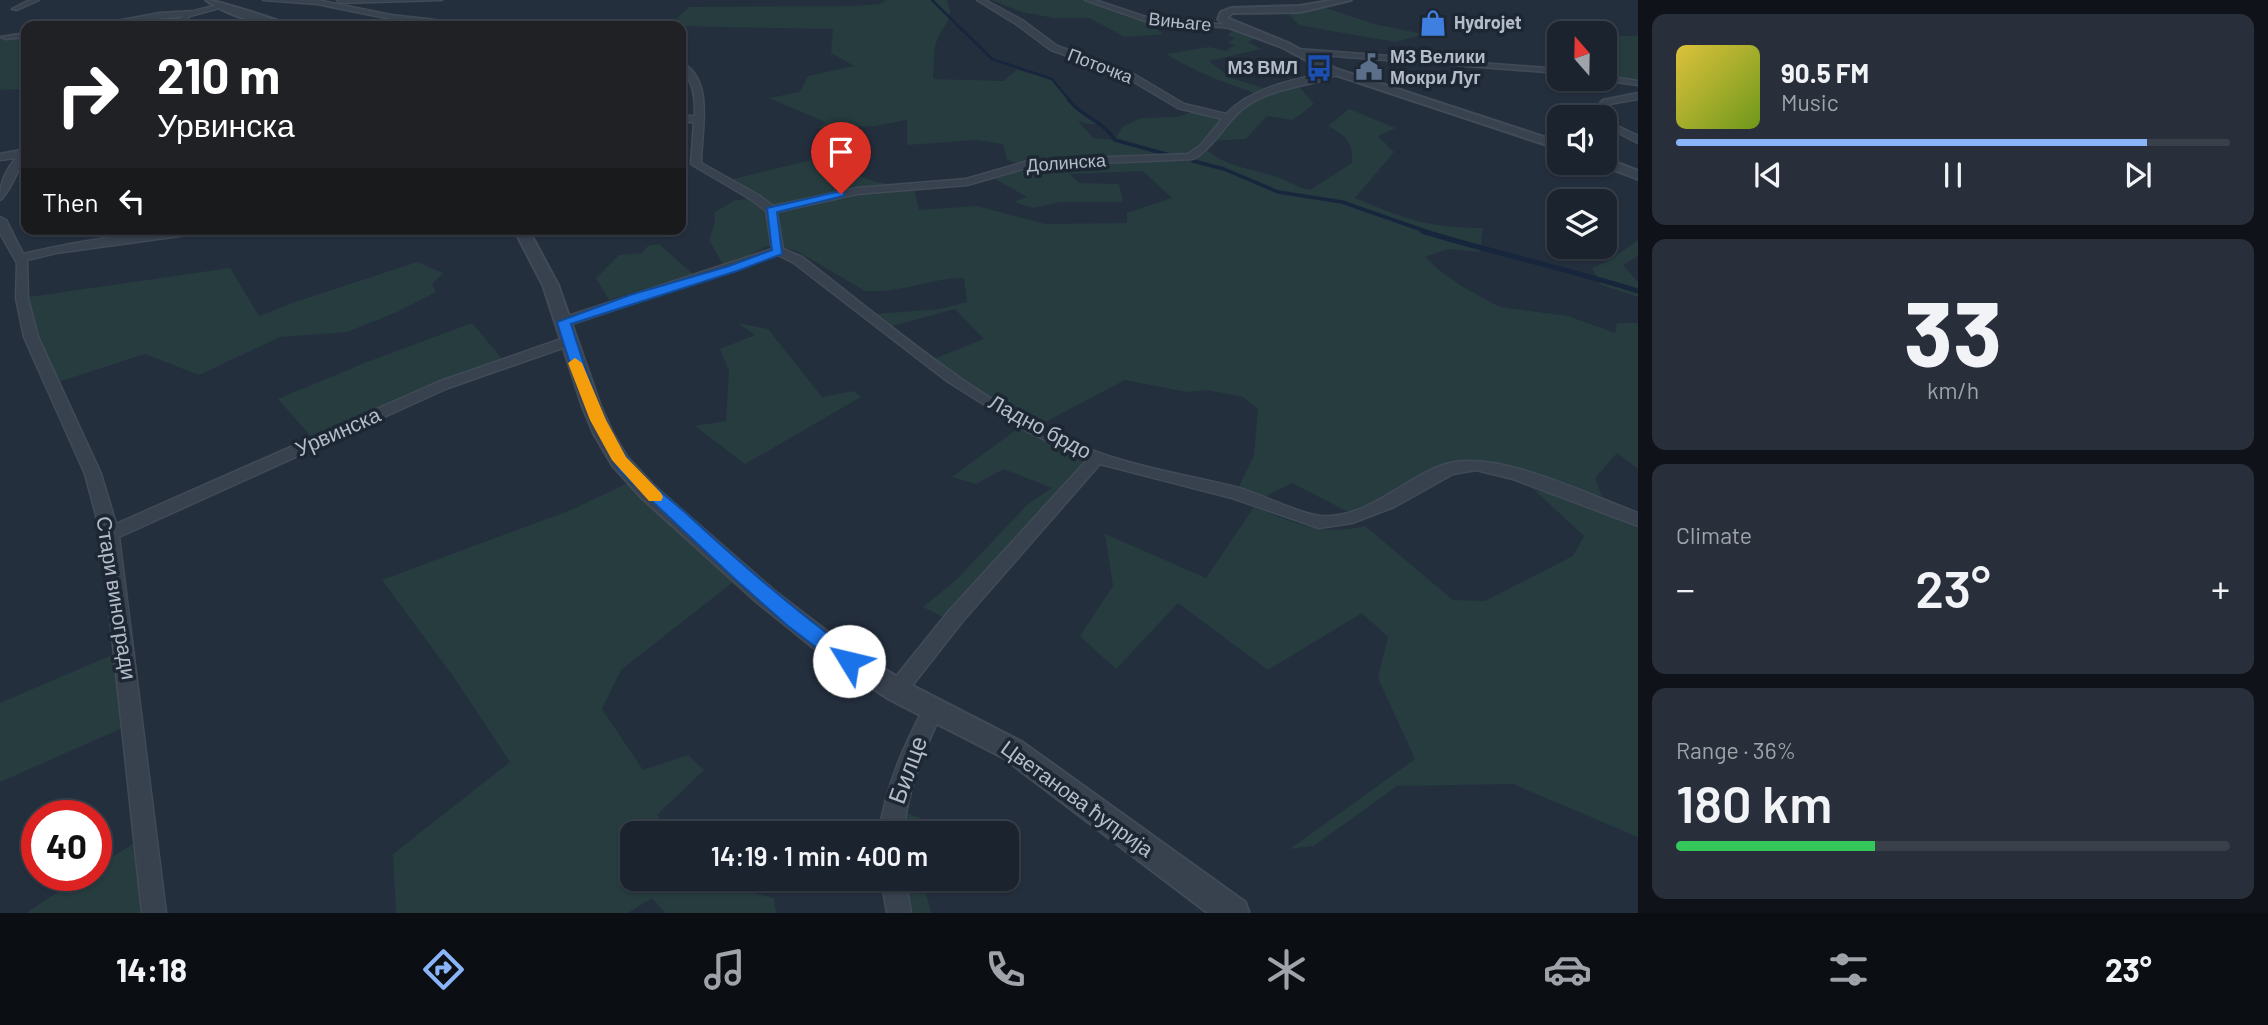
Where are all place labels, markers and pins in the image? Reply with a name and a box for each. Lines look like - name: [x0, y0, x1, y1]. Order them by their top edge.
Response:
- shop icon: Hydrojet: [1418, 8, 1448, 38]
- place label: Hydrojet: [1454, 11, 1522, 33]
- place label: МЗ Велики Мокри Луг: [1390, 45, 1485, 88]
- public building icon: МЗ Велики Мокри Луг: [1354, 52, 1384, 82]
- bus stop icon: МЗ ВМЛ: [1304, 53, 1334, 83]
- place label: МЗ ВМЛ: [1228, 56, 1298, 78]
- pin: [811, 122, 871, 194]

